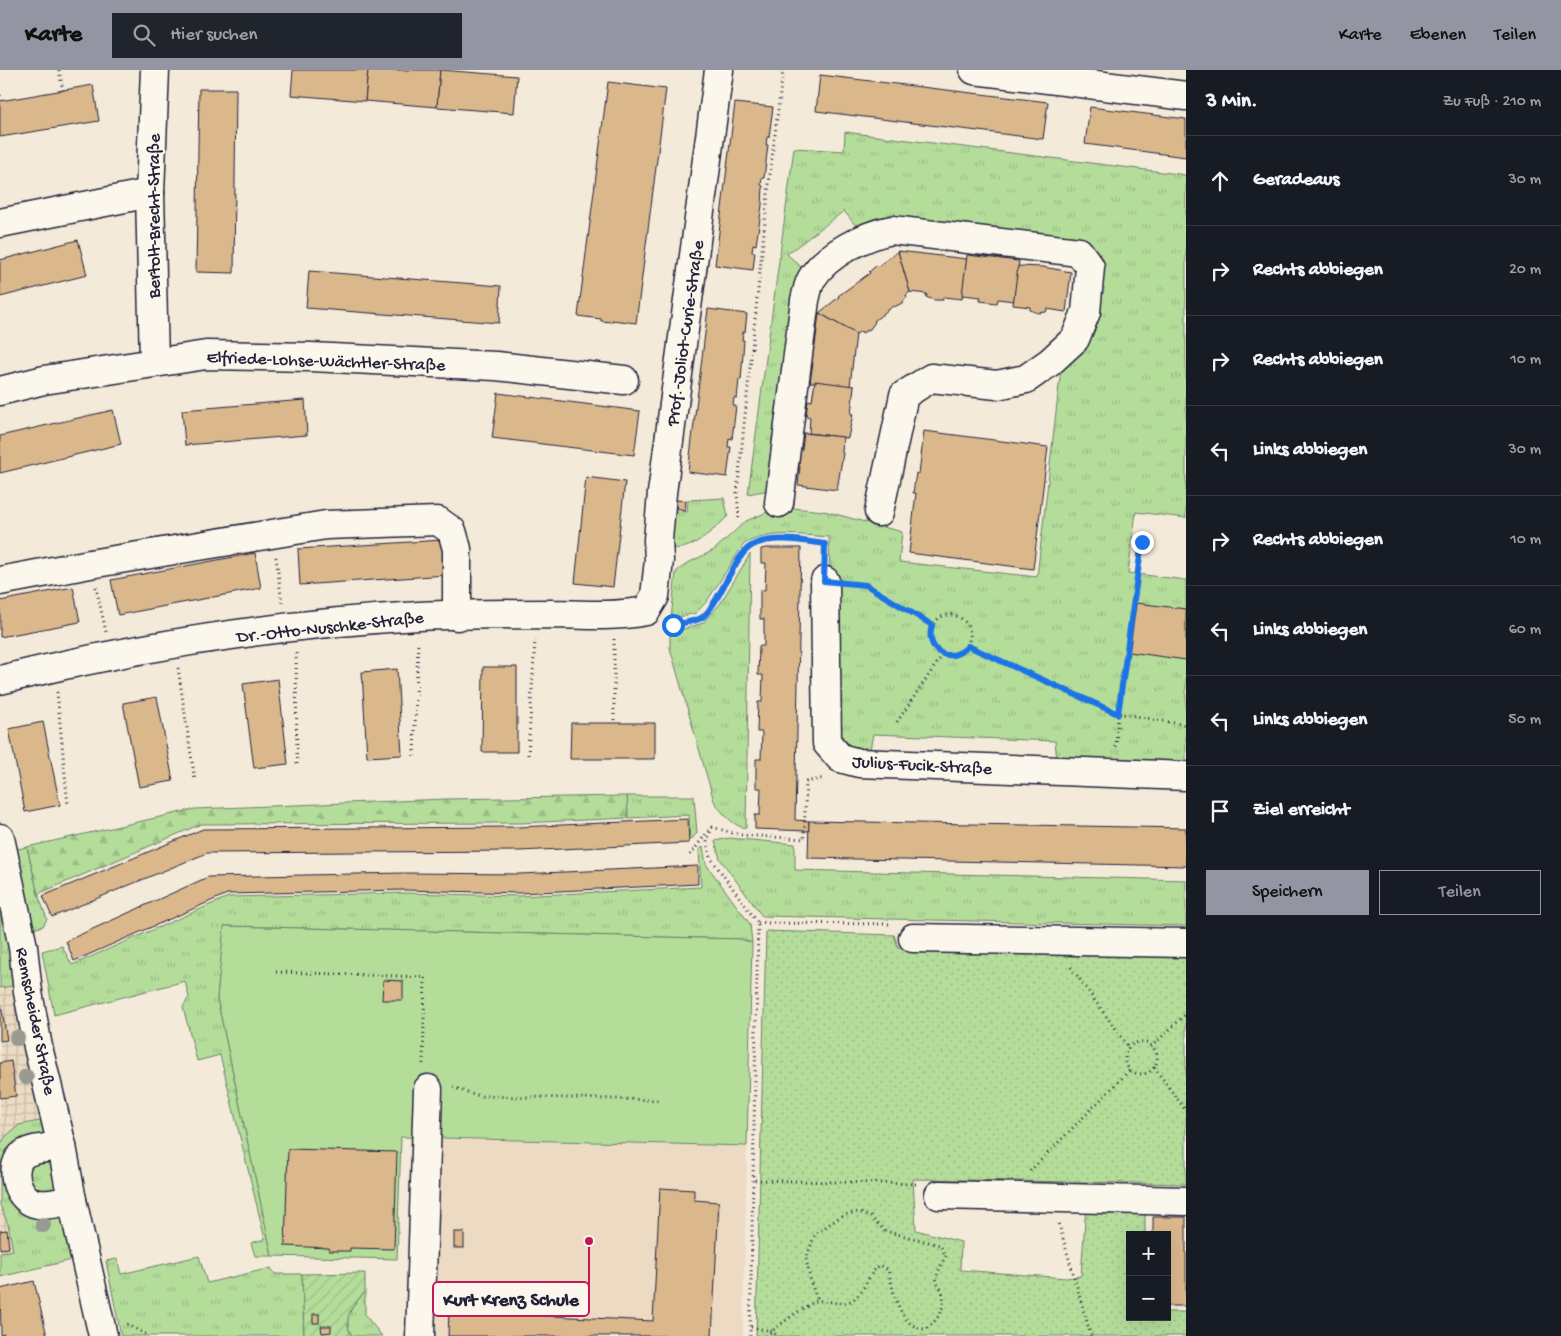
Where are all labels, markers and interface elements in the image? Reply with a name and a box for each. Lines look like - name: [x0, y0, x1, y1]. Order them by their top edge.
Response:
- search box: [112, 13, 462, 58]
- text: Karte: [25, 21, 82, 50]
- icon: search: [130, 21, 158, 49]
- text: Hier suchen: [170, 24, 258, 47]
- text: Karte: [1339, 25, 1382, 46]
- text: Ebenen: [1410, 25, 1466, 46]
- text: Teilen: [1494, 25, 1536, 46]
- text: 3 Min.: [1206, 90, 1258, 115]
- text: Zu Fuß · 210 m: [1443, 93, 1541, 112]
- street label: Bertolt-Brecht-Straße: [145, 133, 166, 299]
- icon: ahead: [1206, 167, 1234, 195]
- text: Geradeaus: [1253, 169, 1339, 192]
- text: 30 m: [1508, 171, 1541, 190]
- street label: Prof.-Joliot-Curie-Straße: [663, 238, 710, 429]
- icon: right: [1206, 257, 1234, 285]
- text: Rechts abbiegen: [1253, 259, 1383, 282]
- text: 20 m: [1509, 261, 1541, 280]
- icon: right: [1206, 347, 1234, 375]
- street label: Elfriede-Lohse-Wächtler-Straße: [206, 348, 446, 377]
- text: Rechts abbiegen: [1253, 349, 1383, 372]
- text: 10 m: [1510, 351, 1541, 370]
- icon: left: [1206, 437, 1234, 465]
- text: Links abbiegen: [1253, 439, 1367, 462]
- text: 30 m: [1508, 441, 1541, 460]
- icon: right: [1206, 527, 1234, 555]
- text: Rechts abbiegen: [1253, 529, 1383, 552]
- route end: [1131, 531, 1154, 554]
- text: 10 m: [1510, 531, 1541, 550]
- street label: Dr.-Otto-Nuschke-Straße: [235, 608, 425, 649]
- route start: [662, 614, 685, 637]
- icon: left: [1206, 617, 1234, 645]
- text: Links abbiegen: [1253, 619, 1367, 642]
- text: 60 m: [1509, 621, 1541, 640]
- icon: left: [1206, 707, 1234, 735]
- text: Links abbiegen: [1253, 709, 1367, 732]
- text: 50 m: [1508, 711, 1541, 730]
- street label: Julius-Fucik-Straße: [851, 752, 993, 781]
- icon: arrive: [1206, 797, 1234, 825]
- text: Ziel erreicht: [1253, 799, 1350, 822]
- button: Speichern: [1206, 870, 1369, 915]
- button: Teilen: [1379, 870, 1541, 915]
- street label: Remscheider Straße: [10, 946, 59, 1098]
- map controls: [1126, 1231, 1171, 1321]
- button: +: [1126, 1231, 1171, 1276]
- button: −: [1126, 1276, 1171, 1321]
- callout: Kurt Krenz Schule: [433, 1282, 589, 1316]
- text: Kurt Krenz Schule: [442, 1290, 580, 1313]

